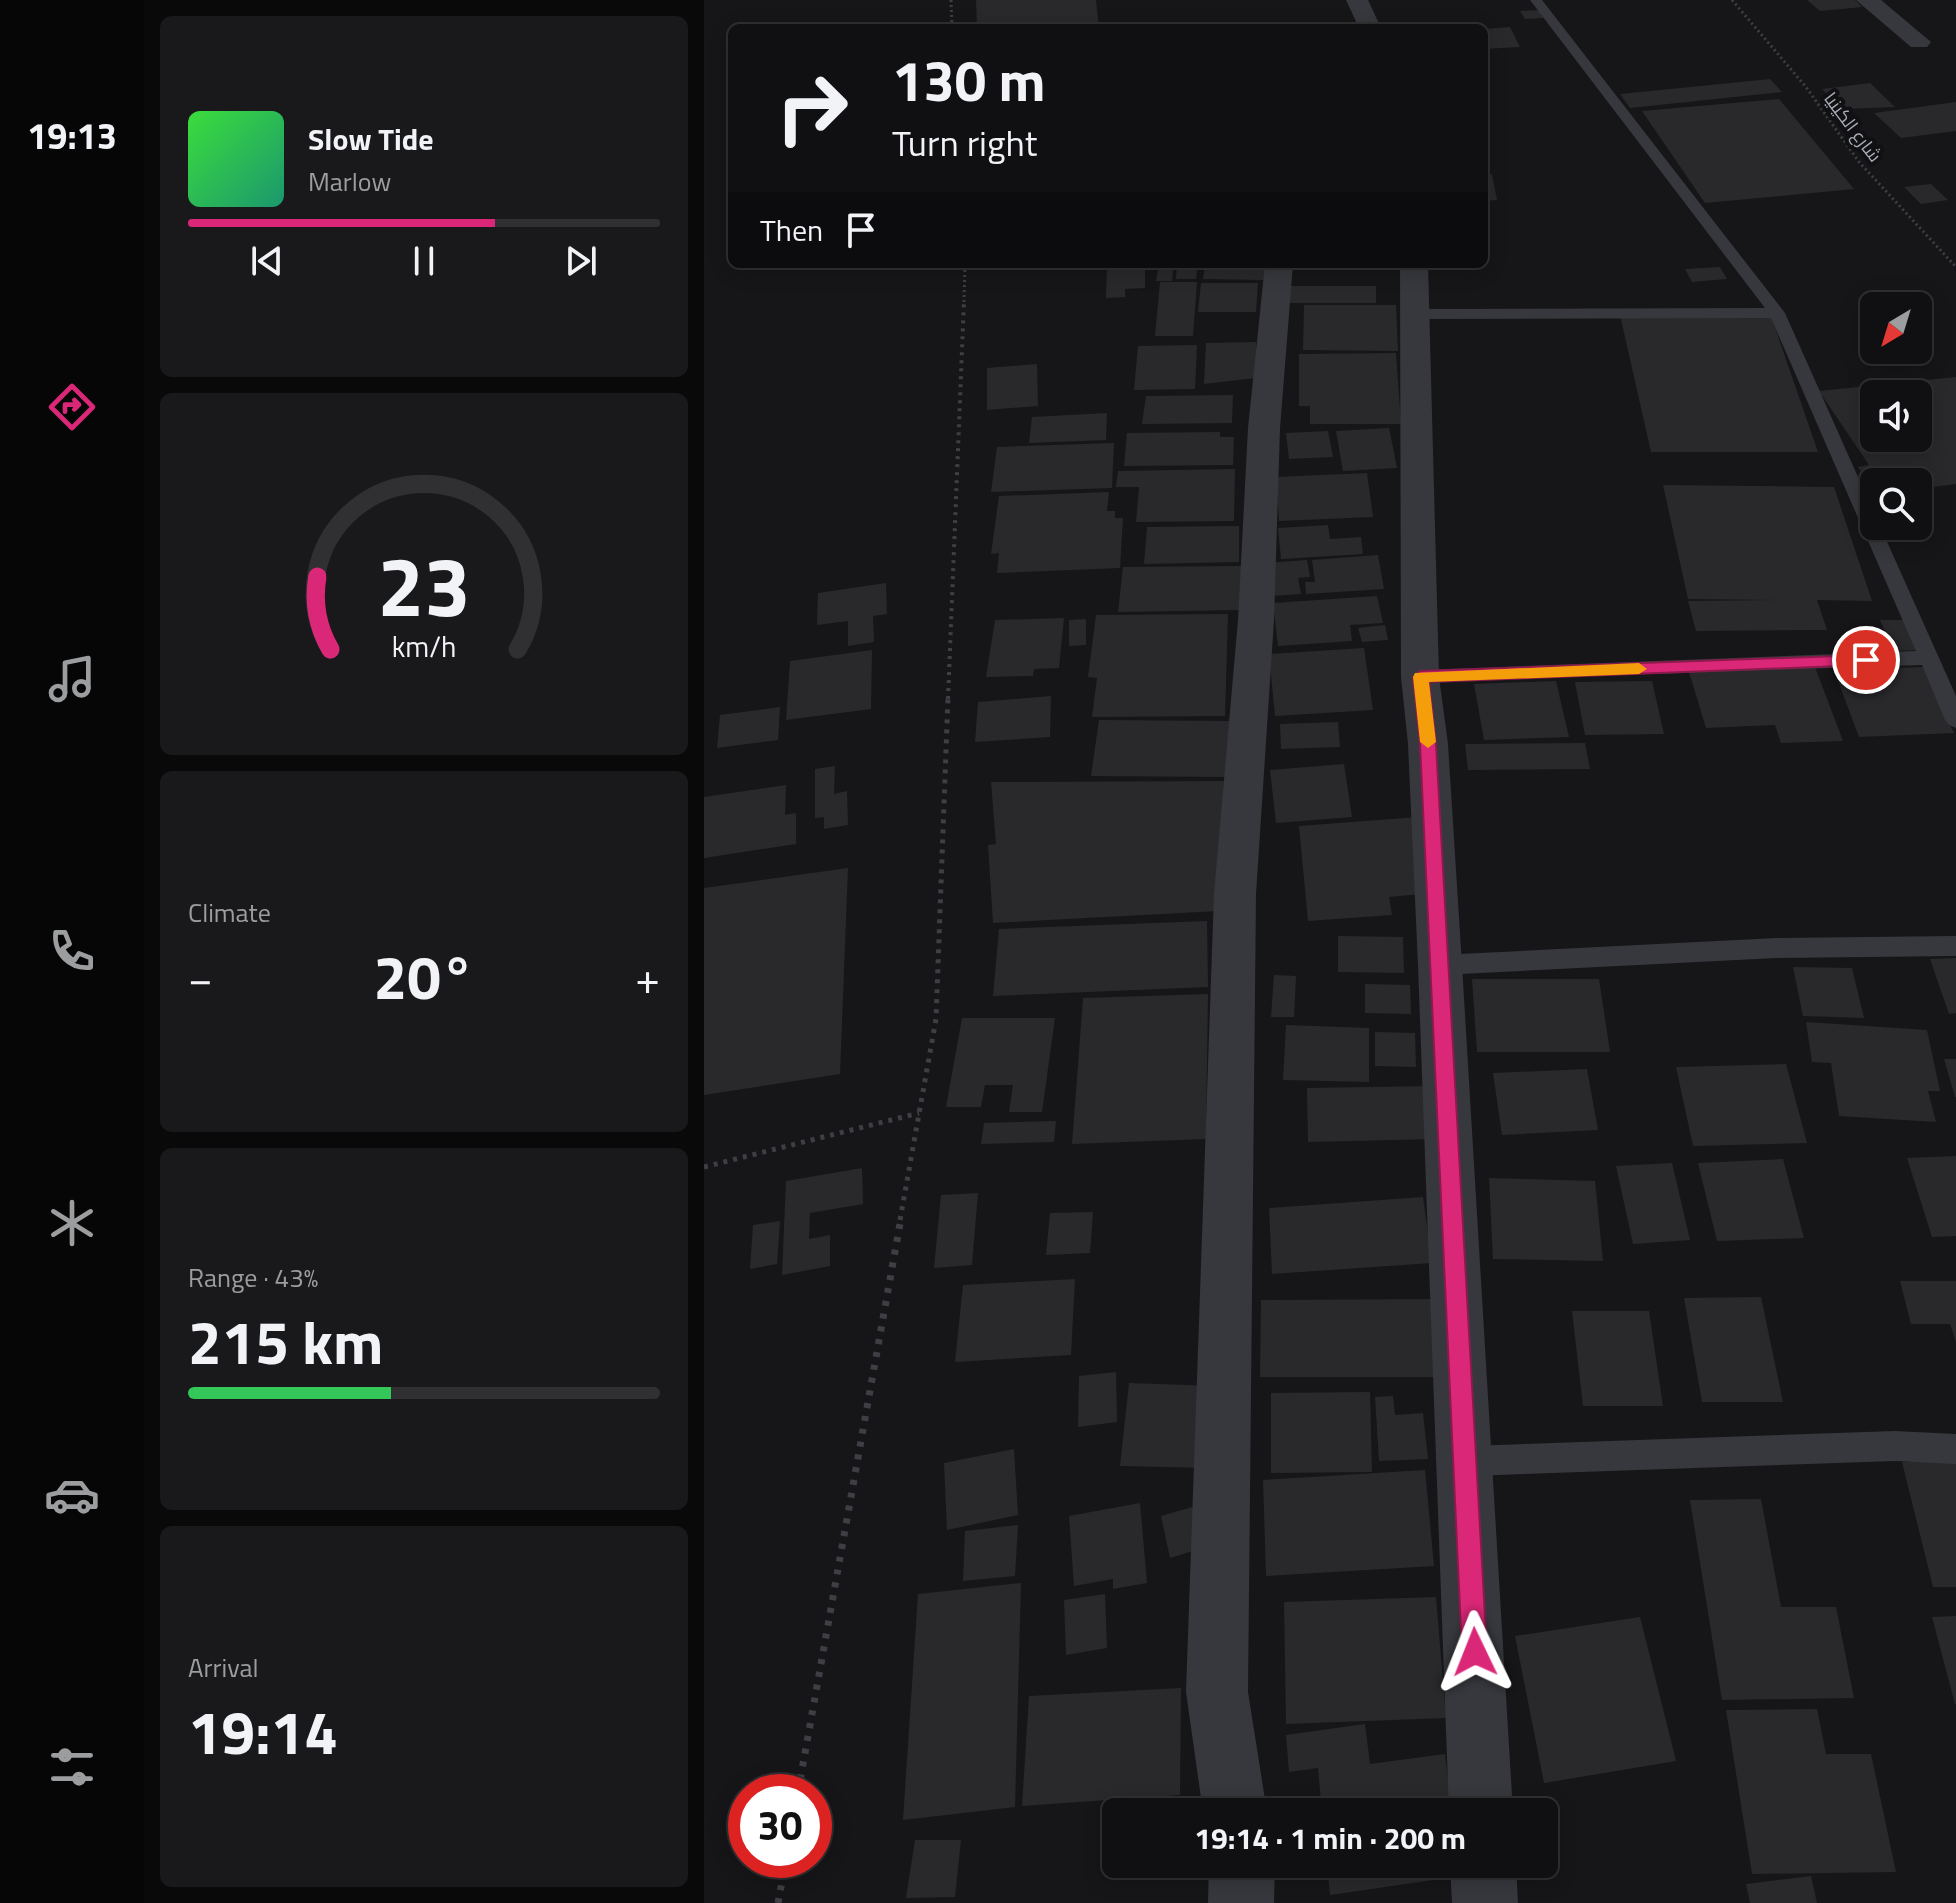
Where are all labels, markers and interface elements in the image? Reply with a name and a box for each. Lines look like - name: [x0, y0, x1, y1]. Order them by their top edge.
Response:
- text: 130 m: [892, 38, 1045, 123]
- icon: right: [760, 56, 864, 160]
- street label: شارع الكينيا: [1818, 86, 1888, 168]
- text: 19:13: [27, 108, 117, 163]
- text: Turn right: [892, 115, 1037, 170]
- text: Slow Tide: [308, 116, 433, 162]
- text: Marlow: [308, 162, 391, 201]
- text: Then: [760, 207, 823, 253]
- icon: arrive: [839, 208, 883, 252]
- icon: previous: [245, 239, 289, 283]
- icon: pause: [402, 239, 446, 283]
- icon: next: [559, 239, 603, 283]
- north arrow: [1860, 292, 1932, 364]
- map controls: [1860, 292, 1932, 540]
- icon: directions: [44, 379, 100, 435]
- button: sound: [1860, 380, 1932, 452]
- button: search: [1860, 468, 1932, 540]
- text: 23: [377, 522, 471, 648]
- text: km/h: [392, 625, 456, 668]
- pin: [1832, 626, 1900, 694]
- icon: arrive: [1844, 638, 1888, 682]
- icon: music: [44, 651, 100, 707]
- text: Climate: [188, 893, 271, 932]
- icon: phone: [44, 923, 100, 979]
- text: 20°: [374, 931, 474, 1022]
- text: −: [188, 944, 213, 1011]
- text: +: [635, 944, 660, 1011]
- icon: climate: [44, 1195, 100, 1251]
- text: Range · 43%: [188, 1258, 318, 1297]
- text: 215 km: [188, 1296, 383, 1387]
- icon: car: [44, 1467, 100, 1523]
- position arrow: [1433, 1610, 1517, 1694]
- text: Arrival: [188, 1648, 259, 1687]
- text: 19:14: [188, 1686, 338, 1777]
- icon: filters: [44, 1739, 100, 1795]
- speed limit sign: 30: [728, 1774, 832, 1878]
- text: 19:14 · 1 min · 200 m: [1194, 1815, 1466, 1861]

